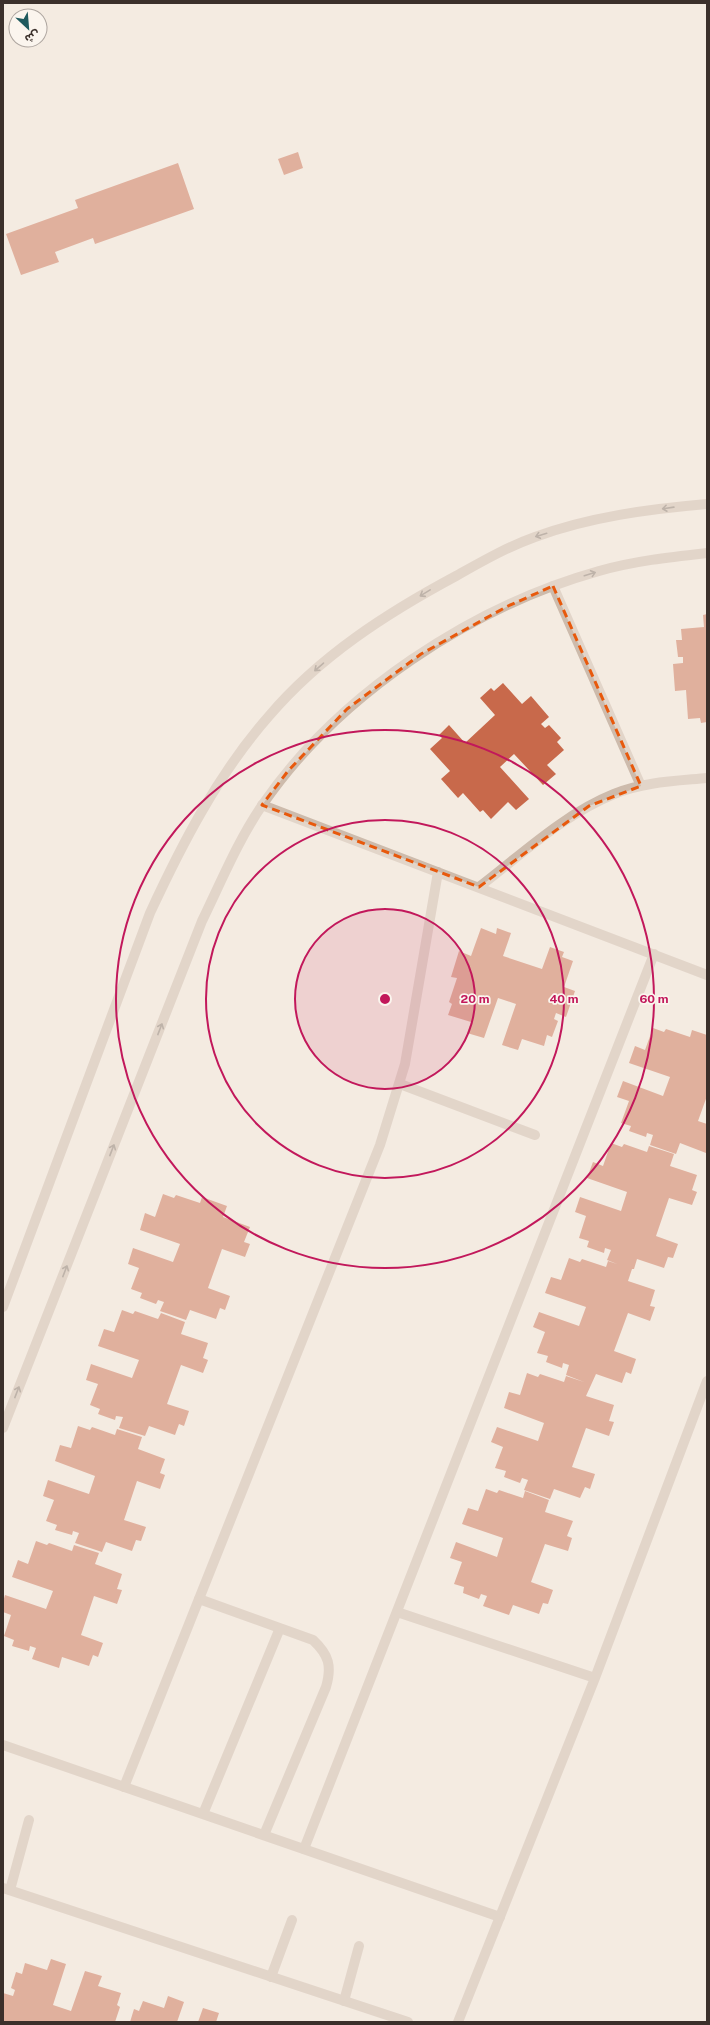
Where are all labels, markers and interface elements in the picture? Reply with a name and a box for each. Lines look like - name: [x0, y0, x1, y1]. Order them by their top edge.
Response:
- north arrow: [8, 8, 48, 48]
- text: ش: [23, 27, 42, 46]
- one-way arrow: [662, 504, 675, 512]
- one-way arrow: [535, 532, 548, 539]
- one-way arrow: [584, 570, 597, 577]
- one-way arrow: [419, 589, 431, 597]
- one-way arrow: [313, 662, 324, 671]
- centre of rings: [378, 992, 392, 1006]
- text: 20 m: [461, 992, 490, 1006]
- text: 40 m: [549, 992, 579, 1006]
- text: 60 m: [639, 992, 669, 1006]
- one-way arrow: [157, 1023, 165, 1035]
- one-way arrow: [109, 1144, 117, 1156]
- one-way arrow: [61, 1265, 69, 1277]
- one-way arrow: [14, 1386, 22, 1398]

